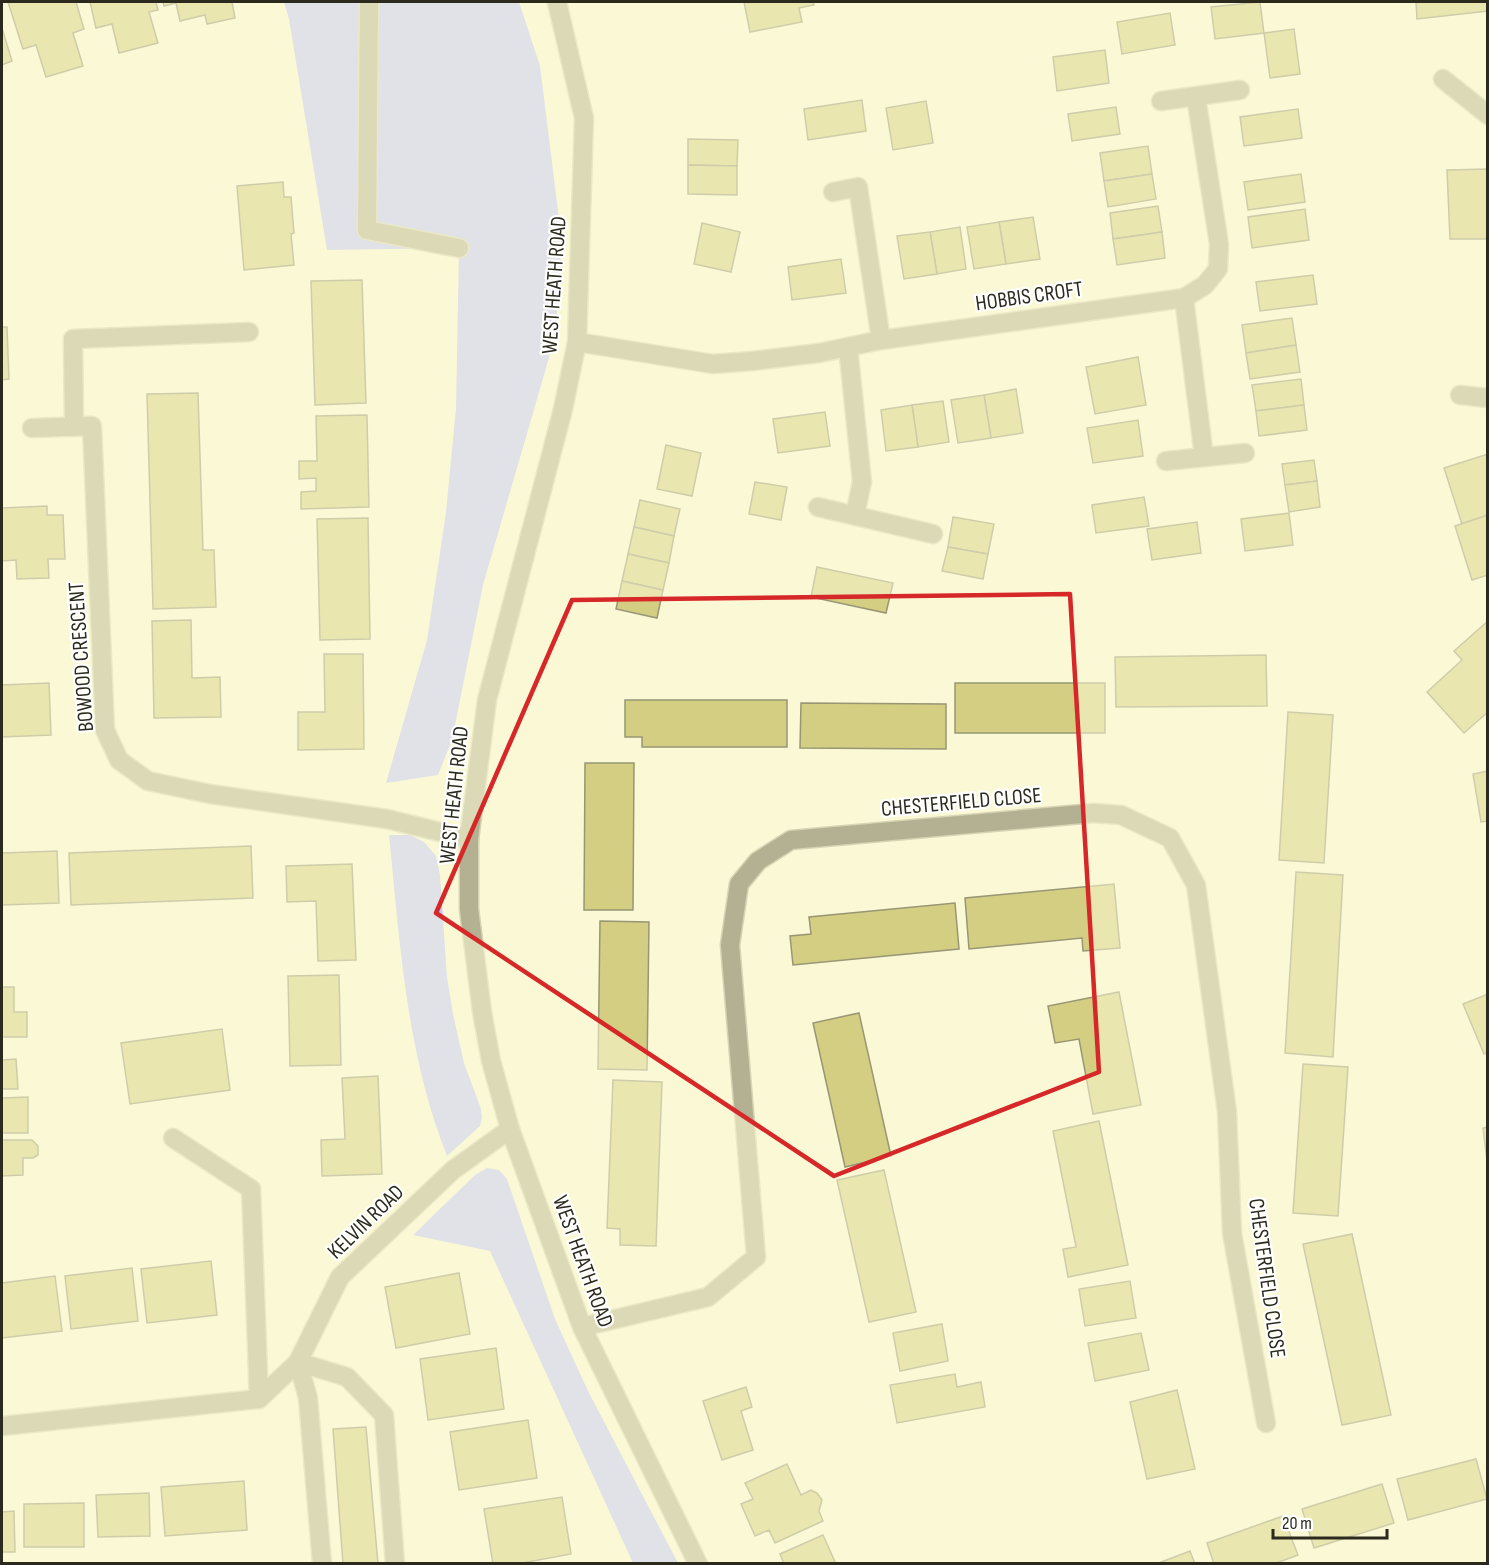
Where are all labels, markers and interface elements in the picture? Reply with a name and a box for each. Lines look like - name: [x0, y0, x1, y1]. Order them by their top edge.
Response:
- street label: WEST HEATH ROAD: [536, 215, 573, 355]
- street label: HOBBIS CROFT: [974, 276, 1085, 317]
- street label: BOWOOD CRESCENT: [63, 581, 100, 733]
- street label: WEST HEATH ROAD: [434, 725, 475, 865]
- street label: CHESTERFIELD CLOSE: [880, 782, 1042, 823]
- street label: KELVIN ROAD: [322, 1179, 410, 1265]
- street label: WEST HEATH ROAD: [546, 1192, 619, 1331]
- street label: CHESTERFIELD CLOSE: [1242, 1197, 1291, 1360]
- scale bar: [1273, 1502, 1387, 1540]
- text: 20 m: [1282, 1513, 1312, 1534]

